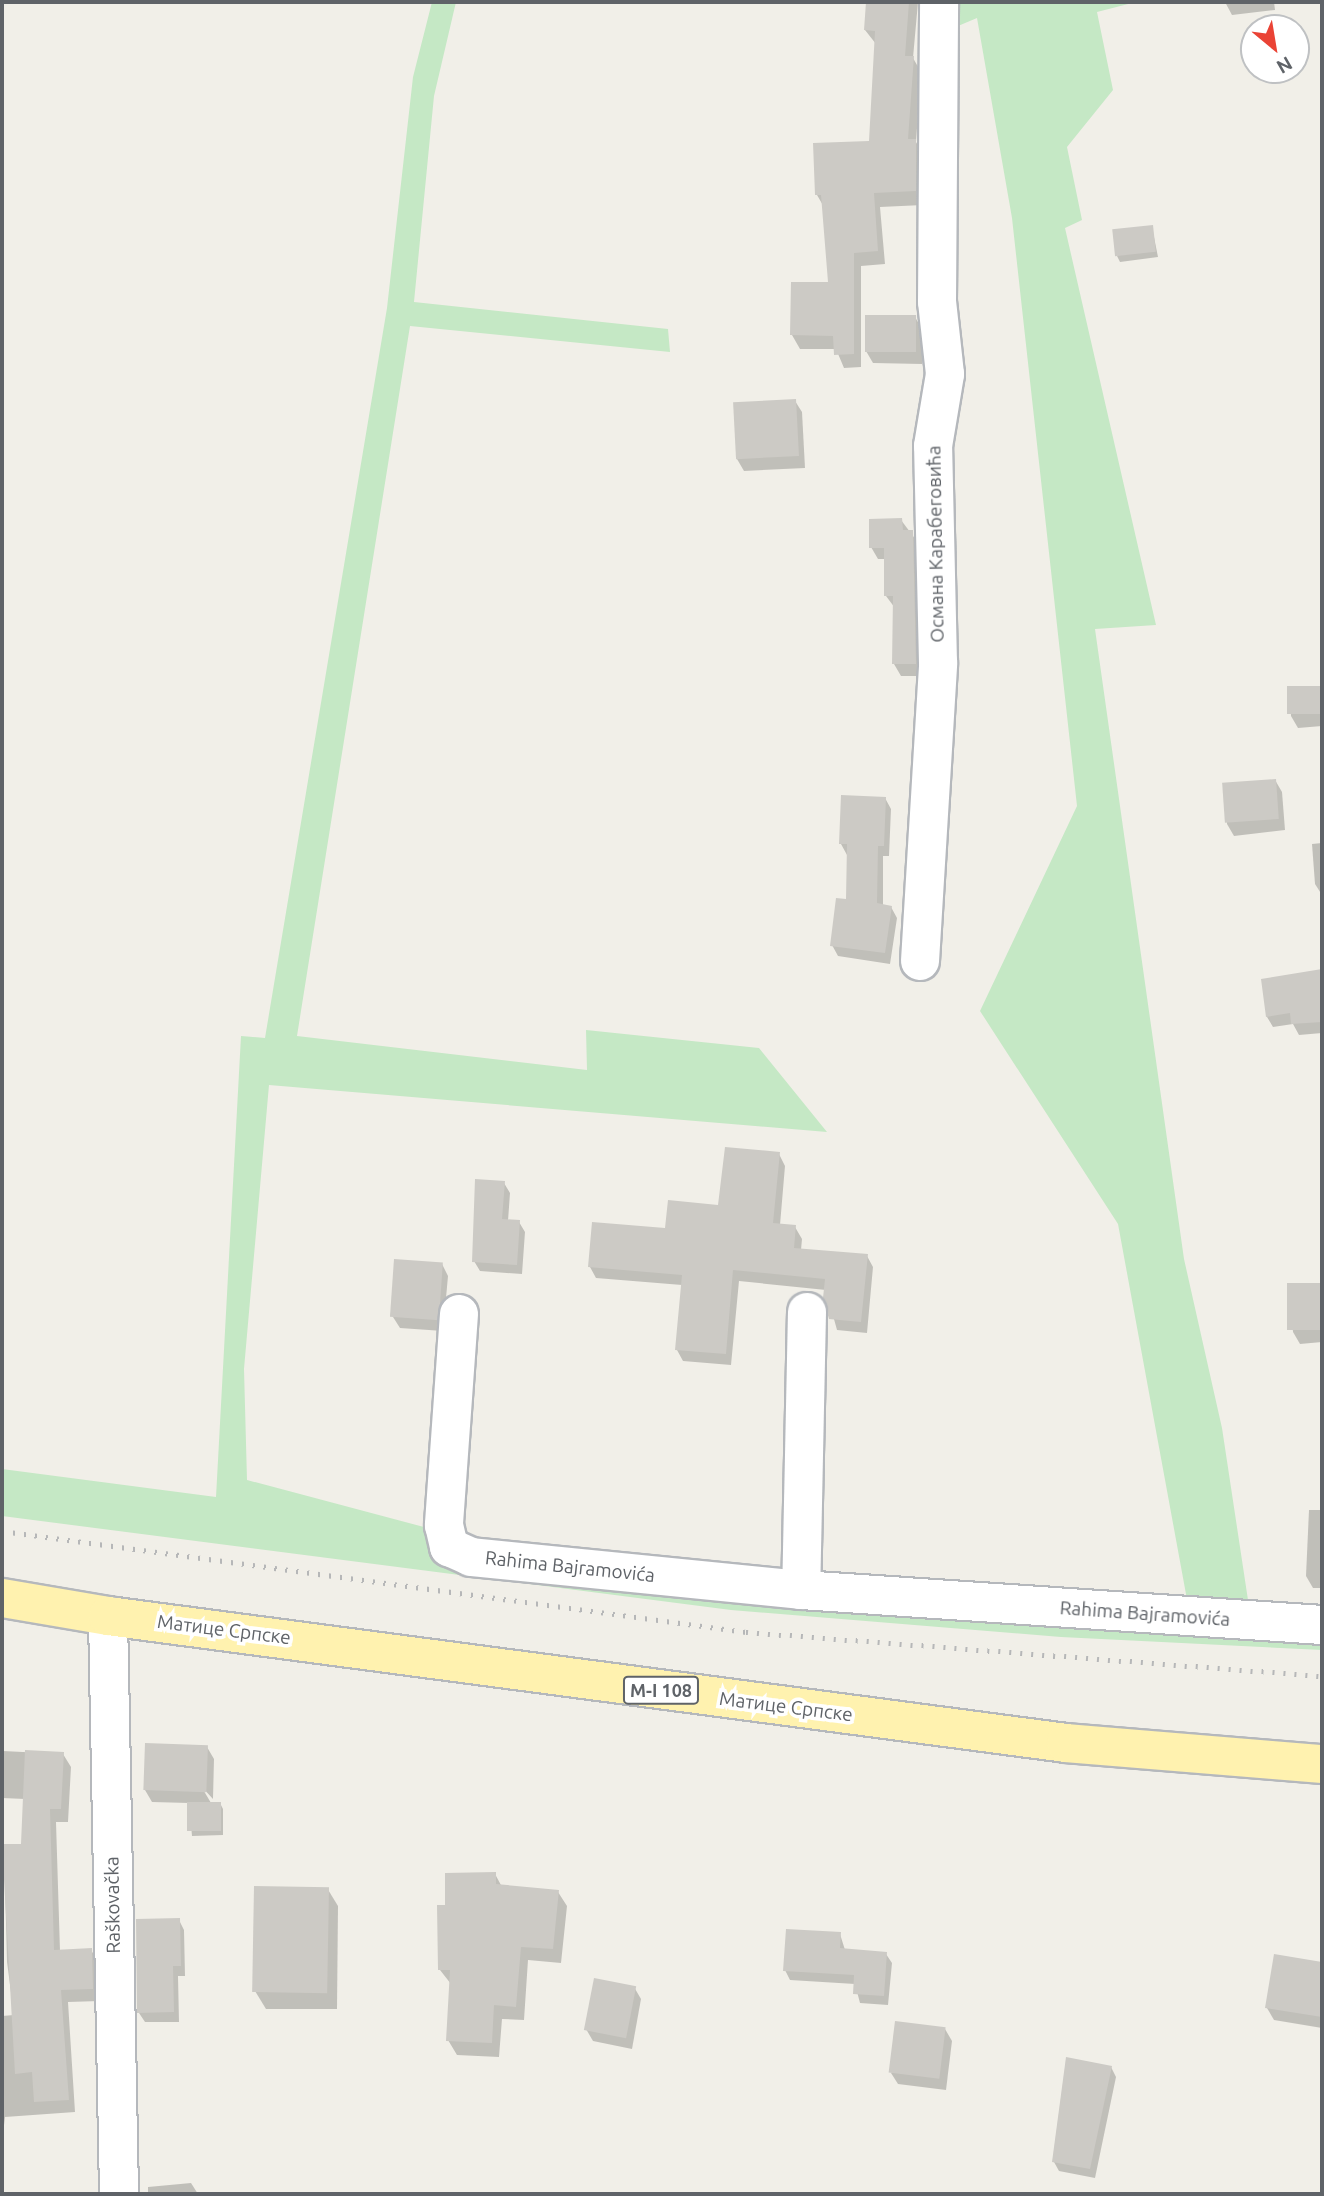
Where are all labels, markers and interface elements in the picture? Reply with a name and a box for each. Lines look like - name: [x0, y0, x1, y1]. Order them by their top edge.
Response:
- north arrow: [1240, 14, 1310, 84]
- text: N: [1273, 52, 1296, 79]
- street label: Османа Карабеговића: [923, 445, 949, 643]
- street label: Rahima Bajramovića: [484, 1547, 656, 1587]
- street label: Rahima Bajramovića: [1059, 1597, 1231, 1631]
- street label: Матице Српске: [156, 1610, 292, 1650]
- road number: M-I 108: [622, 1675, 700, 1704]
- street label: Матице Српске: [718, 1687, 854, 1727]
- street label: Raškovačka: [101, 1856, 125, 1954]

